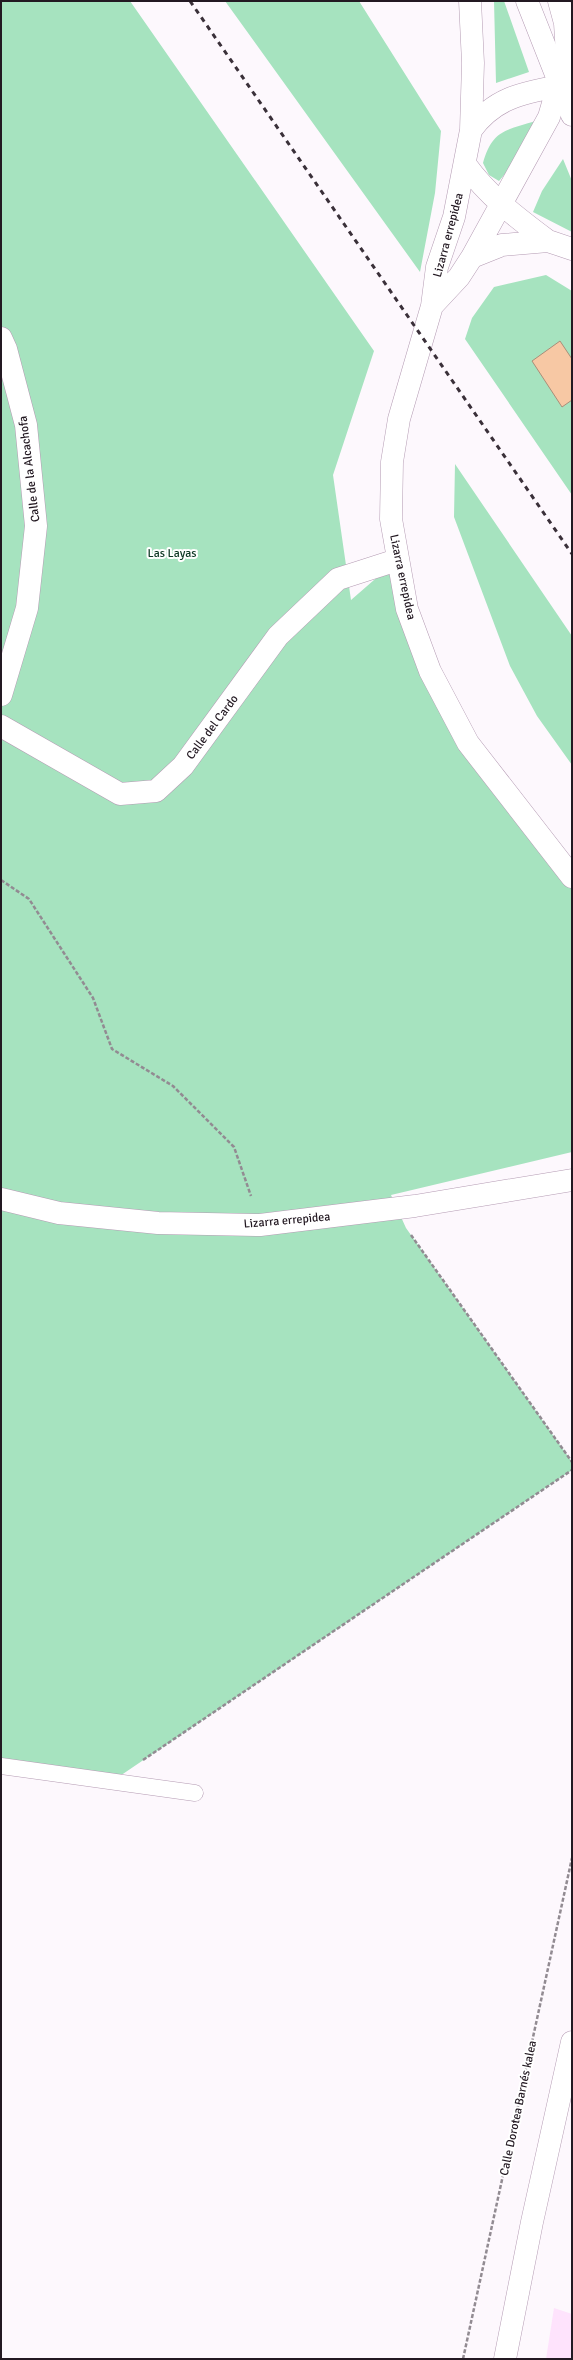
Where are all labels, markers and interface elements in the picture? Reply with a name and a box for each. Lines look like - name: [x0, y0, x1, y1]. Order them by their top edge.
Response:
- street label: Lizarra errepidea: [430, 191, 467, 279]
- street label: Calle de la Alcachofa: [16, 415, 43, 523]
- street label: Lizarra errepidea: [386, 533, 419, 621]
- park label: Las Layas: [148, 546, 197, 561]
- street label: Calle del Cardo: [183, 692, 242, 763]
- street label: Lizarra errepidea: [243, 1209, 331, 1232]
- street label: Calle Dorotea Barnés kalea: [497, 2039, 540, 2177]

